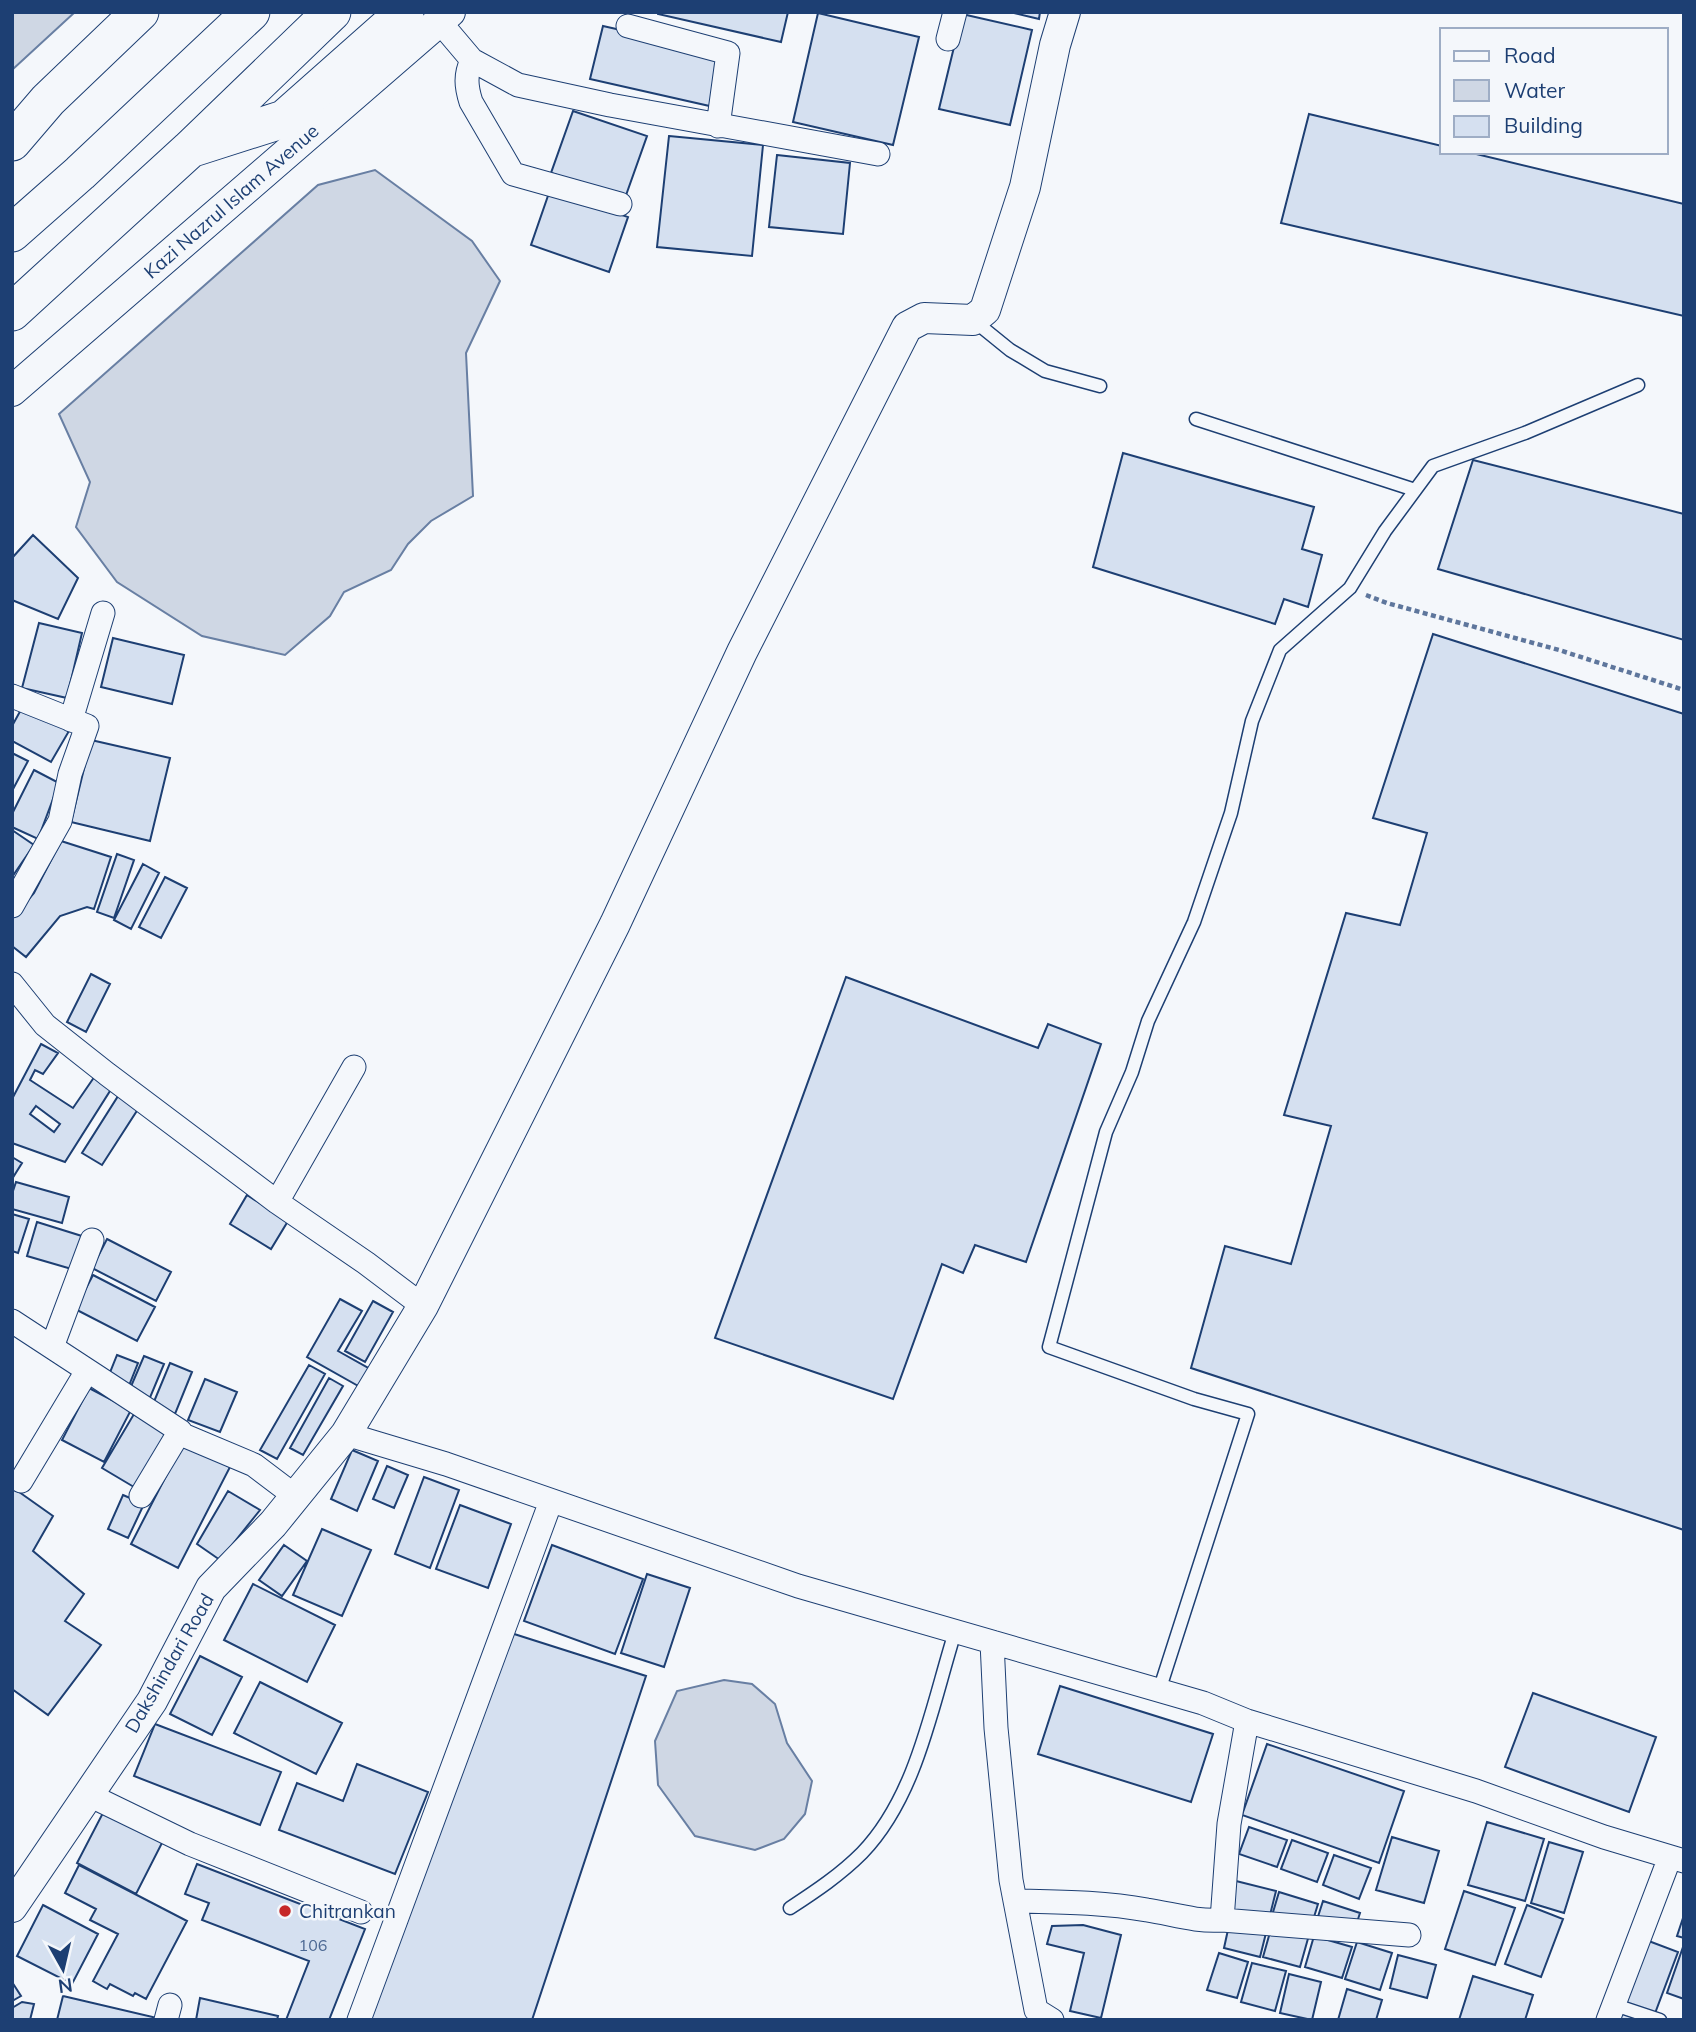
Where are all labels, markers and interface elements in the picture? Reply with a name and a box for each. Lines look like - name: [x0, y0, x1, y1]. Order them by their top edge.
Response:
- legend: [1440, 28, 1668, 154]
- text: Road: [1504, 42, 1555, 68]
- text: Water: [1504, 77, 1565, 103]
- text: Building: [1504, 112, 1583, 138]
- street label: Kazi Nazrul Islam Avenue: [139, 119, 323, 283]
- street label: Dakshindari Road: [119, 1589, 219, 1737]
- place label: Chitrankan: [299, 1899, 396, 1923]
- marker: Chitrankan: [277, 1903, 293, 1919]
- north arrow: [28, 1934, 98, 2004]
- house number: 106: [299, 1935, 327, 1955]
- text: N: [57, 1973, 74, 1999]

